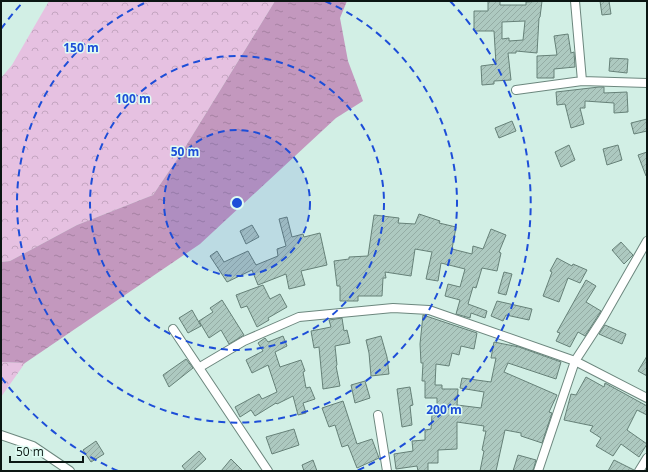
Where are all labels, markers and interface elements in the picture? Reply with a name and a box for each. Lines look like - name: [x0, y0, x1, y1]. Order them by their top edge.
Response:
- text: 150 m: [63, 39, 99, 56]
- text: 100 m: [115, 90, 151, 107]
- text: 50 m: [171, 143, 199, 160]
- centre of rings: [230, 196, 244, 210]
- text: 200 m: [426, 401, 462, 418]
- scale bar: [10, 438, 83, 464]
- text: 50 m: [16, 443, 44, 460]

